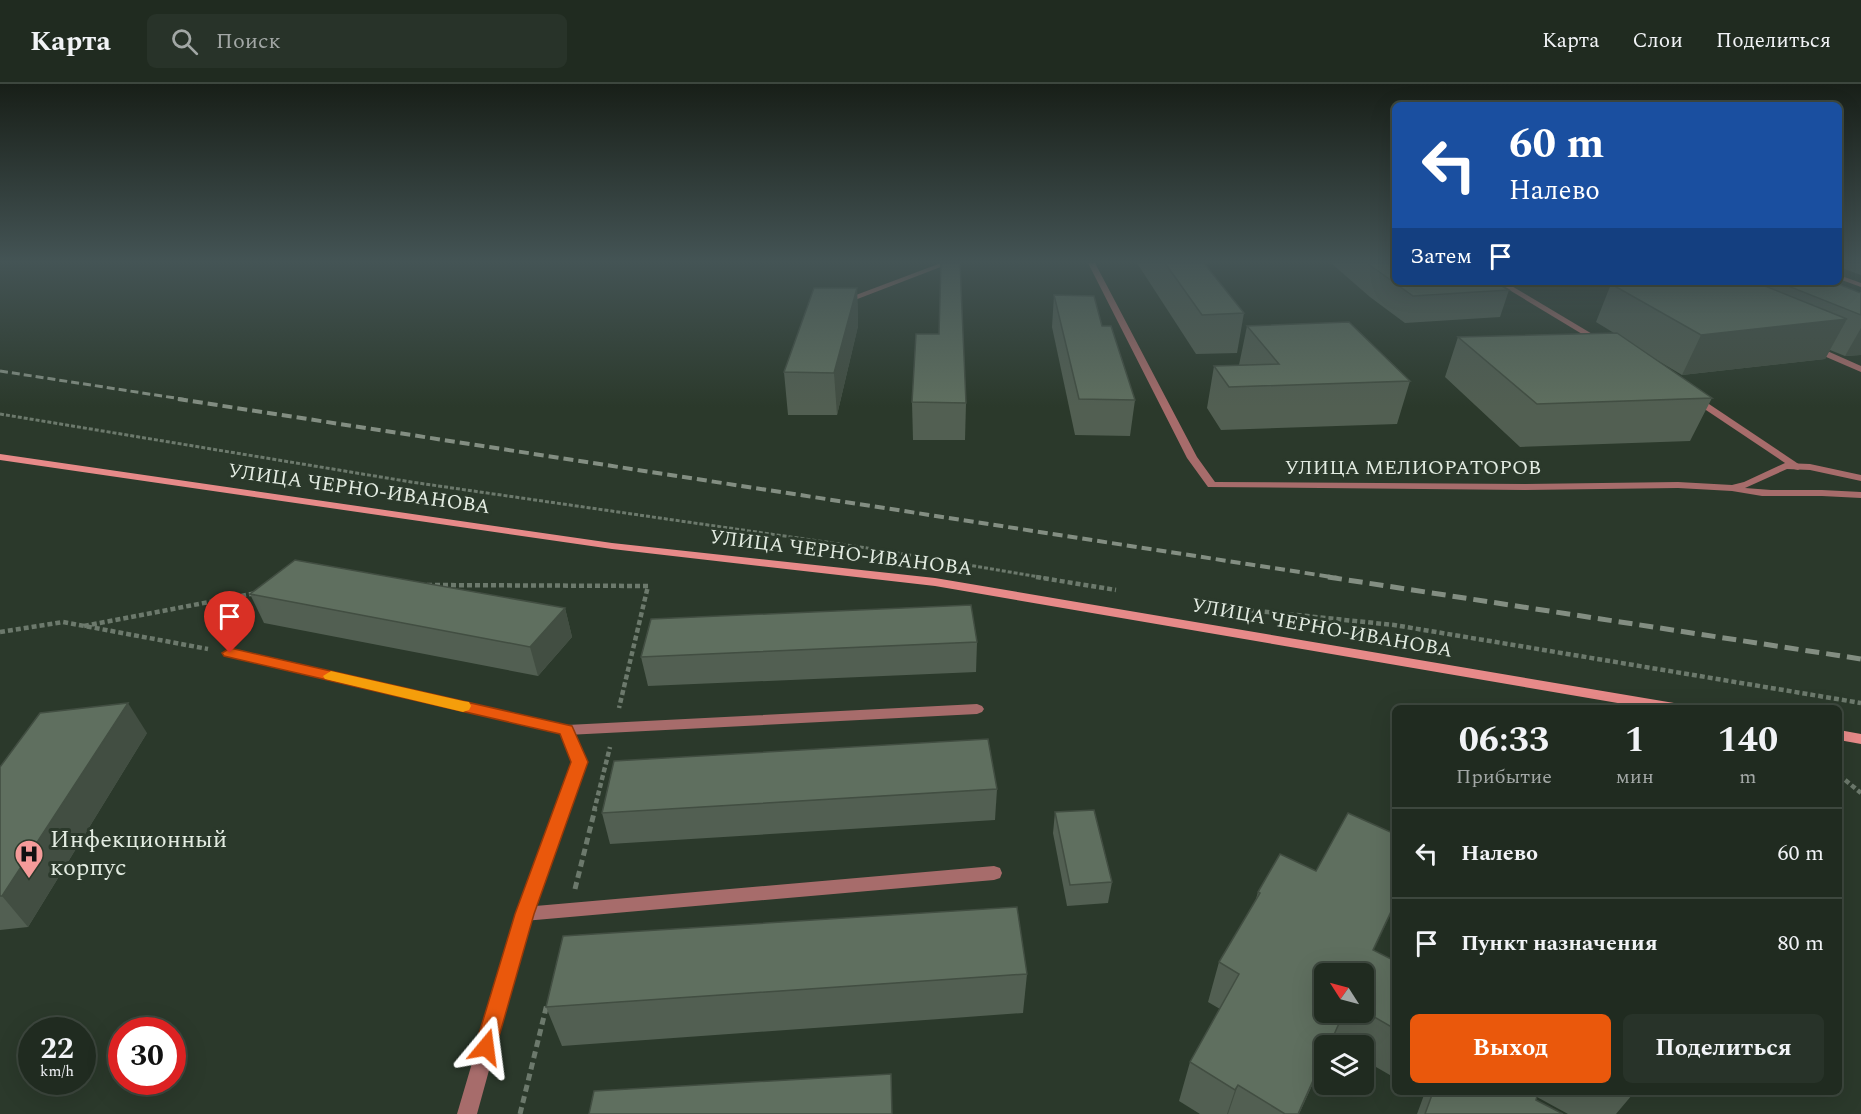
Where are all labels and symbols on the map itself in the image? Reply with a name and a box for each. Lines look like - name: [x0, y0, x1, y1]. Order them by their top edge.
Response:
- street label: УЛИЦА МЕЛИОРАТОРОВ: [1285, 453, 1541, 483]
- street label: УЛИЦА ЧЕРНО-ИВАНОВА: [226, 456, 492, 522]
- street label: УЛИЦА ЧЕРНО-ИВАНОВА: [708, 522, 974, 584]
- street label: УЛИЦА ЧЕРНО-ИВАНОВА: [1189, 590, 1455, 666]
- pin: [204, 591, 255, 653]
- place label: Инфекционный корпус: [50, 822, 227, 886]
- hospital icon: Инфекционный корпус: [13, 838, 45, 880]
- north arrow: [1314, 963, 1374, 1023]
- position arrow: [454, 1015, 518, 1079]
- speed limit sign: 30: [108, 1017, 186, 1095]

